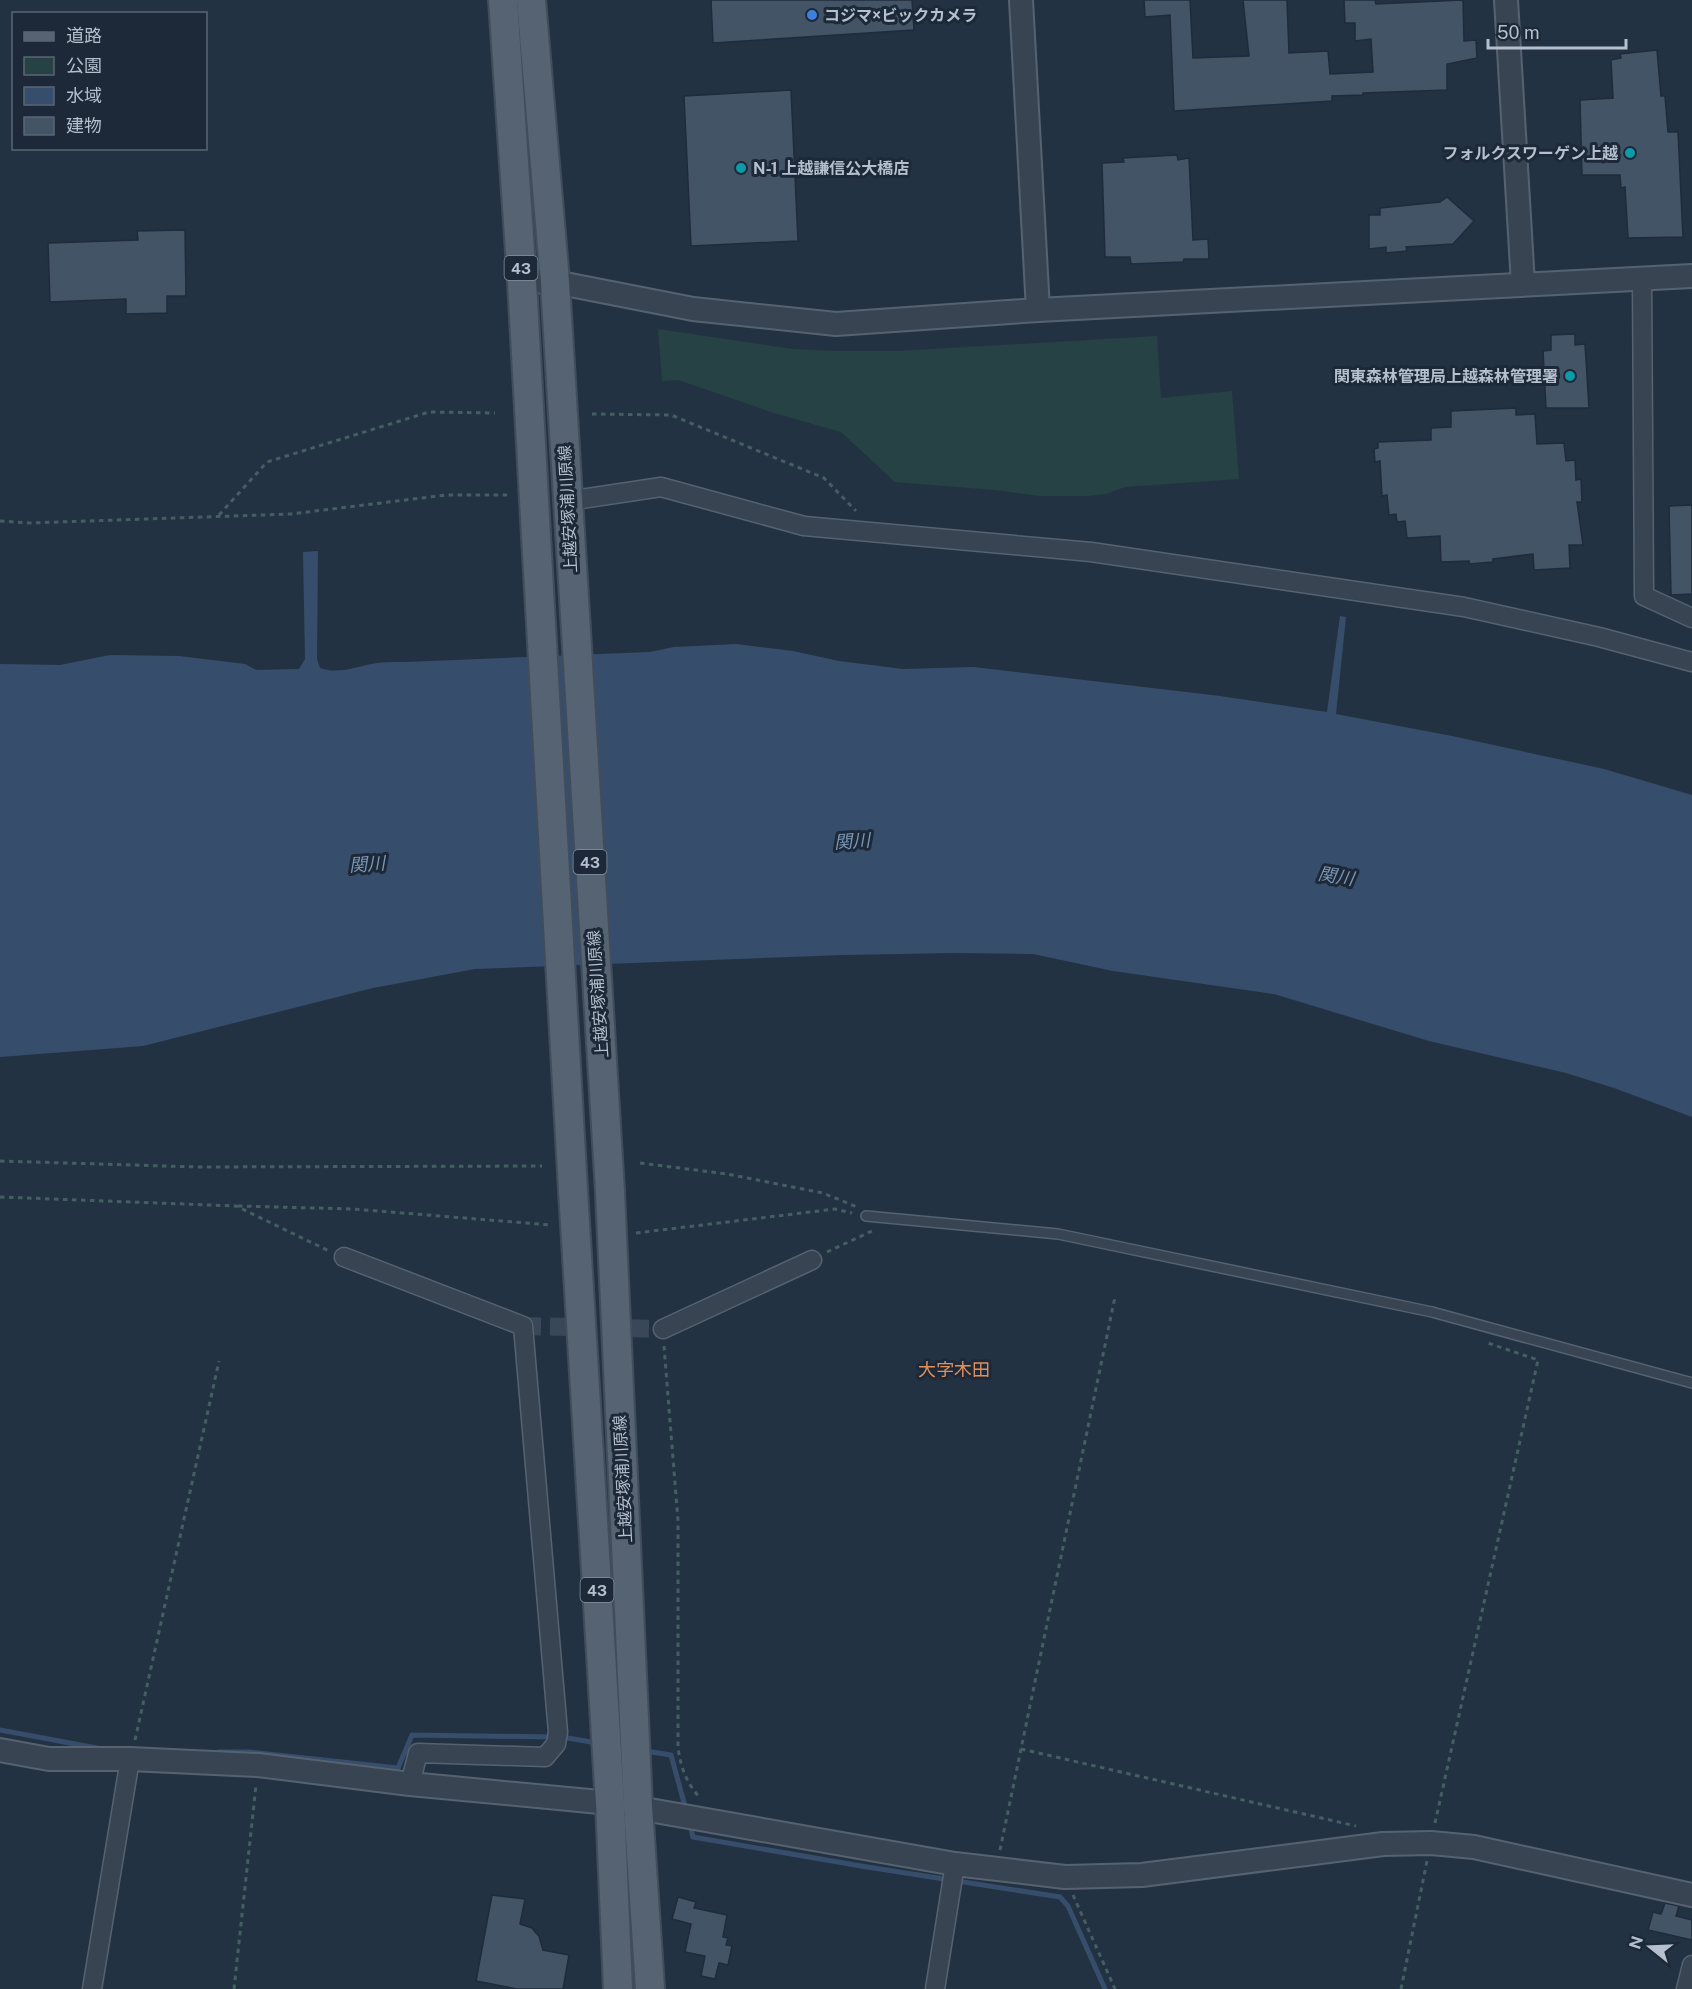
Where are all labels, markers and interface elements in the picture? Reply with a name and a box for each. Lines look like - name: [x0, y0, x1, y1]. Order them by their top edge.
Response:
- place label: コジマ×ビックカメラ: [824, 6, 977, 25]
- marker: コジマ×ビックカメラ: [805, 8, 819, 22]
- legend: [12, 12, 207, 150]
- scale bar: [1488, 12, 1626, 50]
- text: 50 m: [1497, 22, 1540, 43]
- text: 道路: [66, 25, 102, 46]
- text: 公園: [66, 55, 102, 76]
- text: 水域: [66, 85, 102, 106]
- text: 建物: [66, 115, 102, 136]
- place label: フォルクスワーゲン上越: [1442, 144, 1618, 163]
- marker: フォルクスワーゲン上越: [1623, 146, 1637, 160]
- place label: N-1 上越謙信公大橋店: [753, 159, 909, 178]
- marker: N-1 上越謙信公大橋店: [734, 161, 748, 175]
- road number: 43: [504, 256, 538, 280]
- place label: 関東森林管理局上越森林管理署: [1334, 367, 1558, 386]
- marker: 関東森林管理局上越森林管理署: [1563, 369, 1577, 383]
- street label: 上越安塚浦川原線: [555, 445, 581, 573]
- water label: 関川: [833, 829, 873, 853]
- road number: 43: [574, 850, 606, 874]
- water label: 関川: [348, 852, 388, 876]
- water label: 関川: [1317, 863, 1357, 889]
- street label: 上越安塚浦川原線: [584, 929, 612, 1059]
- district label: 大字木田: [918, 1359, 990, 1380]
- street label: 上越安塚浦川原線: [610, 1415, 636, 1543]
- road number: 43: [580, 1578, 614, 1602]
- north arrow: [1620, 1917, 1680, 1977]
- text: N: [1625, 1934, 1647, 1951]

